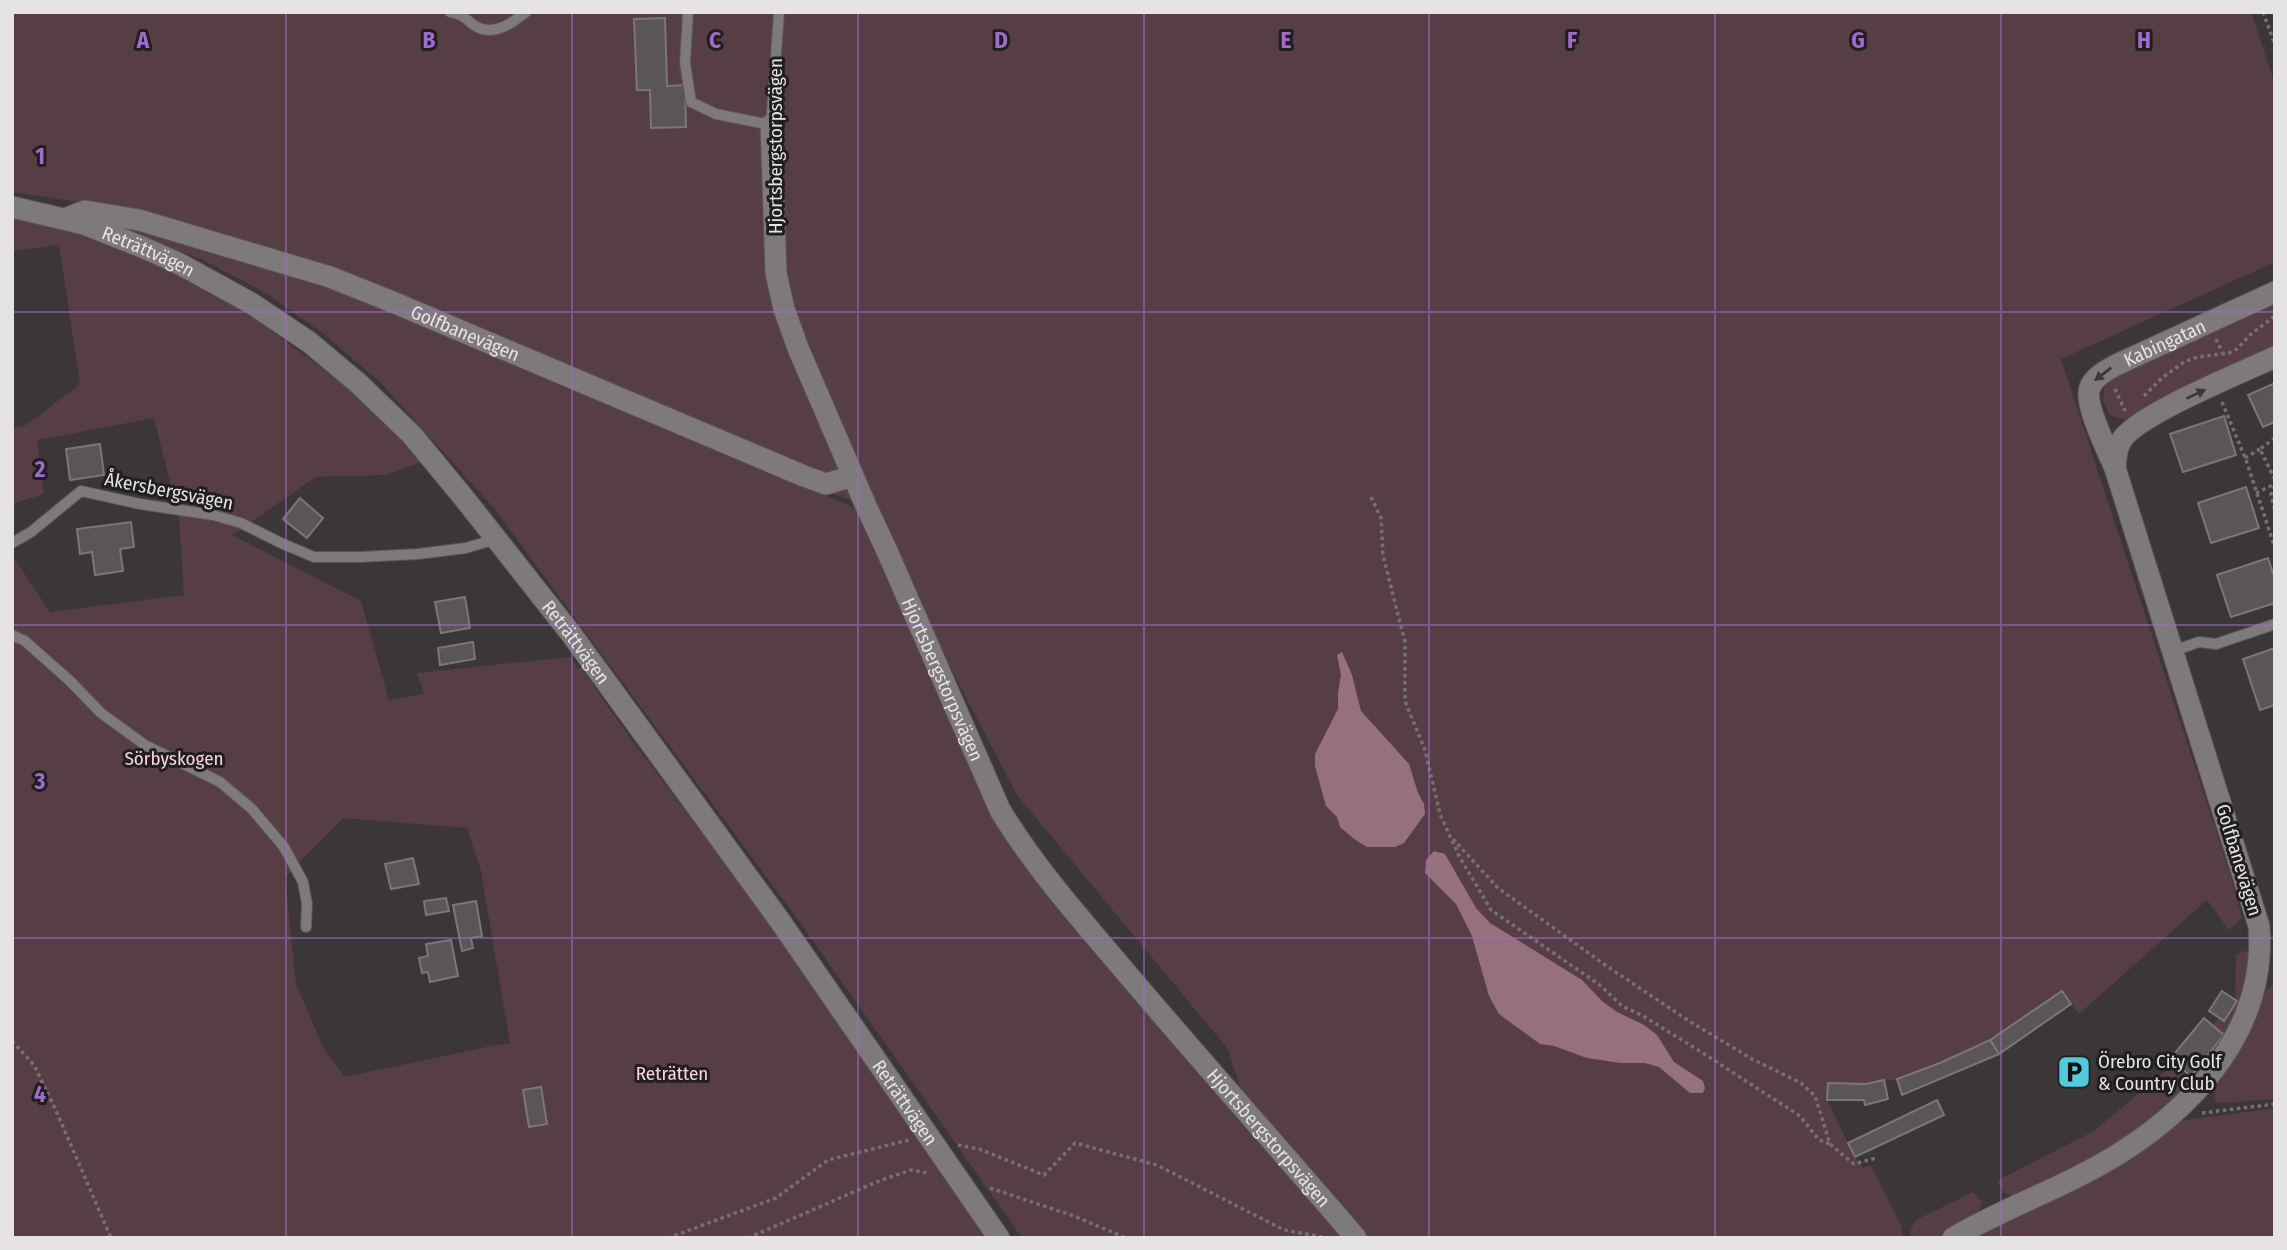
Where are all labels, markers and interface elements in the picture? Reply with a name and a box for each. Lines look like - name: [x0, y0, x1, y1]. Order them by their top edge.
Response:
- text: A: [136, 26, 150, 54]
- text: B: [423, 26, 436, 54]
- text: C: [709, 26, 721, 54]
- text: D: [994, 26, 1008, 54]
- text: E: [1281, 26, 1292, 54]
- text: F: [1567, 26, 1577, 54]
- text: G: [1851, 26, 1865, 54]
- text: H: [2137, 26, 2151, 54]
- street label: Hjortsbergstorpsvägen: [764, 58, 787, 234]
- text: 1: [35, 142, 45, 170]
- street label: Reträttvägen: [99, 221, 199, 282]
- street label: Golfbanevägen: [408, 300, 523, 366]
- street label: Kabingatan: [2120, 314, 2209, 371]
- one-way arrow: [2094, 367, 2113, 381]
- one-way arrow: [2186, 388, 2206, 400]
- text: 2: [34, 455, 46, 483]
- street label: Åkersbergsvägen: [103, 467, 235, 515]
- street label: Hjortsbergstorpsvägen: [897, 594, 989, 765]
- street label: Reträttvägen: [537, 595, 615, 688]
- park label: Sörbyskogen: [124, 747, 224, 770]
- text: 3: [34, 767, 46, 795]
- street label: Golfbanevägen: [2211, 801, 2267, 919]
- place label: Örebro City Golf & Country Club: [2098, 1050, 2223, 1095]
- parking icon: Örebro City Golf & Country Club: [2055, 1053, 2093, 1091]
- street label: Reträttvägen: [868, 1055, 943, 1150]
- park label: Reträtten: [636, 1062, 708, 1085]
- street label: Hjortsbergstorpsvägen: [1202, 1064, 1336, 1212]
- text: 4: [34, 1080, 46, 1108]

